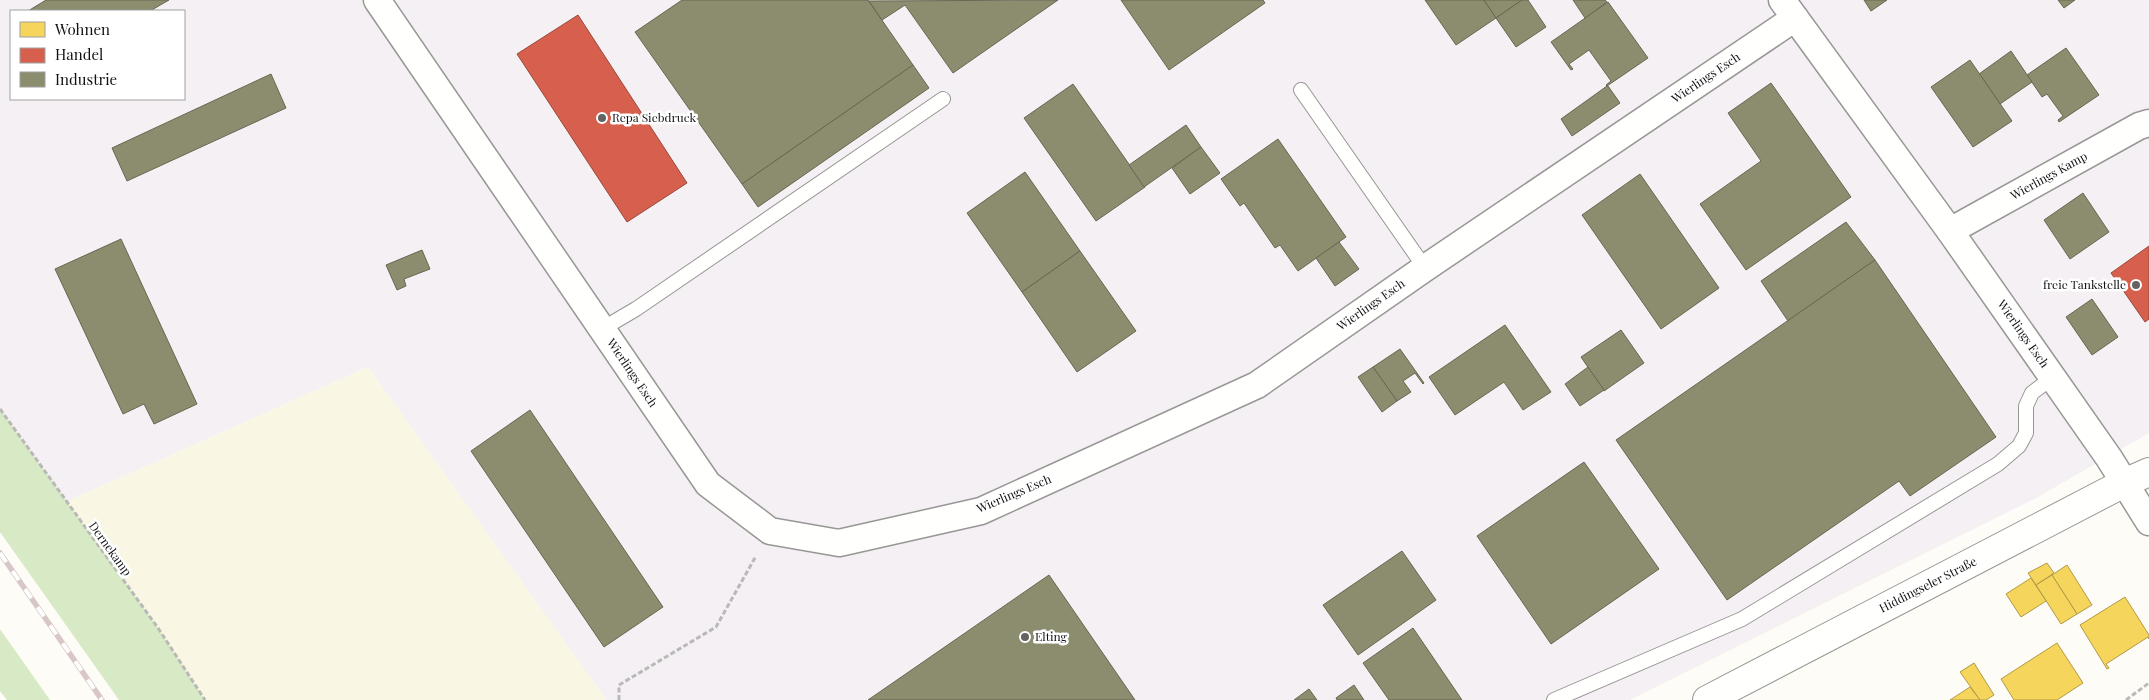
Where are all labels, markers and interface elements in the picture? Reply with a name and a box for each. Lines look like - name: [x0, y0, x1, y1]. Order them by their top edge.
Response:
- legend: [10, 10, 185, 100]
- text: Wohnen: [54, 19, 110, 39]
- text: Handel: [55, 44, 103, 64]
- street label: Wierlings Esch: [1667, 48, 1743, 107]
- text: Industrie: [55, 69, 117, 89]
- place label: Repa Siebdruck: [612, 109, 697, 125]
- marker: Repa Siebdruck: [596, 112, 608, 124]
- street label: Wierlings Kamp: [2006, 147, 2090, 203]
- street label: Wierlings Esch: [1332, 275, 1408, 334]
- place label: freie Tankstelle: [2043, 276, 2126, 292]
- marker: freie Tankstelle: [2130, 279, 2142, 291]
- street label: Wierlings Esch: [1994, 295, 2053, 371]
- street label: Wierlings Esch: [603, 334, 662, 410]
- street label: Wierlings Esch: [973, 470, 1053, 516]
- street label: Dernekamp: [86, 518, 136, 579]
- street label: Hiddingseler Straße: [1876, 553, 1979, 616]
- place label: Elting: [1035, 628, 1068, 644]
- marker: Elting: [1019, 631, 1031, 643]

